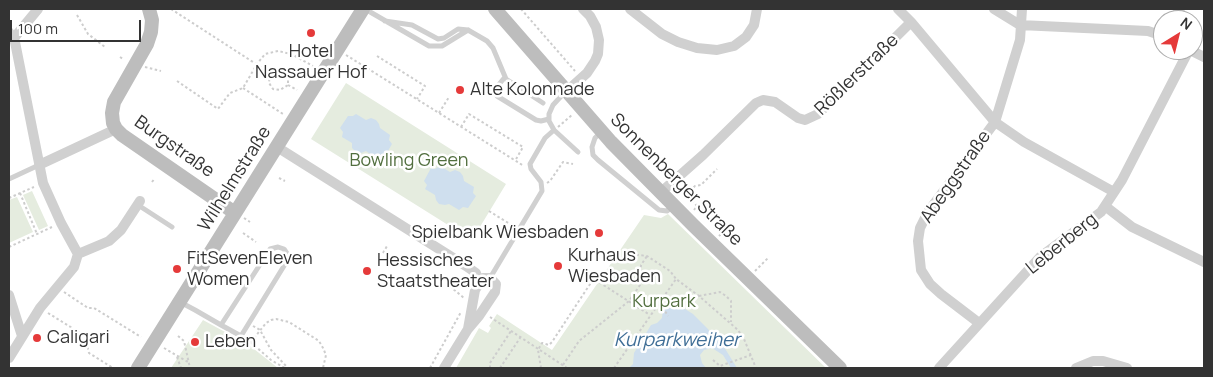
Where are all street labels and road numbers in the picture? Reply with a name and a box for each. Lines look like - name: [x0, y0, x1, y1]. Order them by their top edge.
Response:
- street label: Rößlerstraße: [811, 30, 903, 120]
- street label: Sonnenberger Straße: [605, 109, 747, 251]
- street label: Burgstraße: [130, 112, 218, 182]
- street label: Wilhelmstraße: [194, 123, 276, 235]
- street label: Abeggstraße: [916, 127, 996, 227]
- street label: Leberberg: [1022, 209, 1102, 279]

